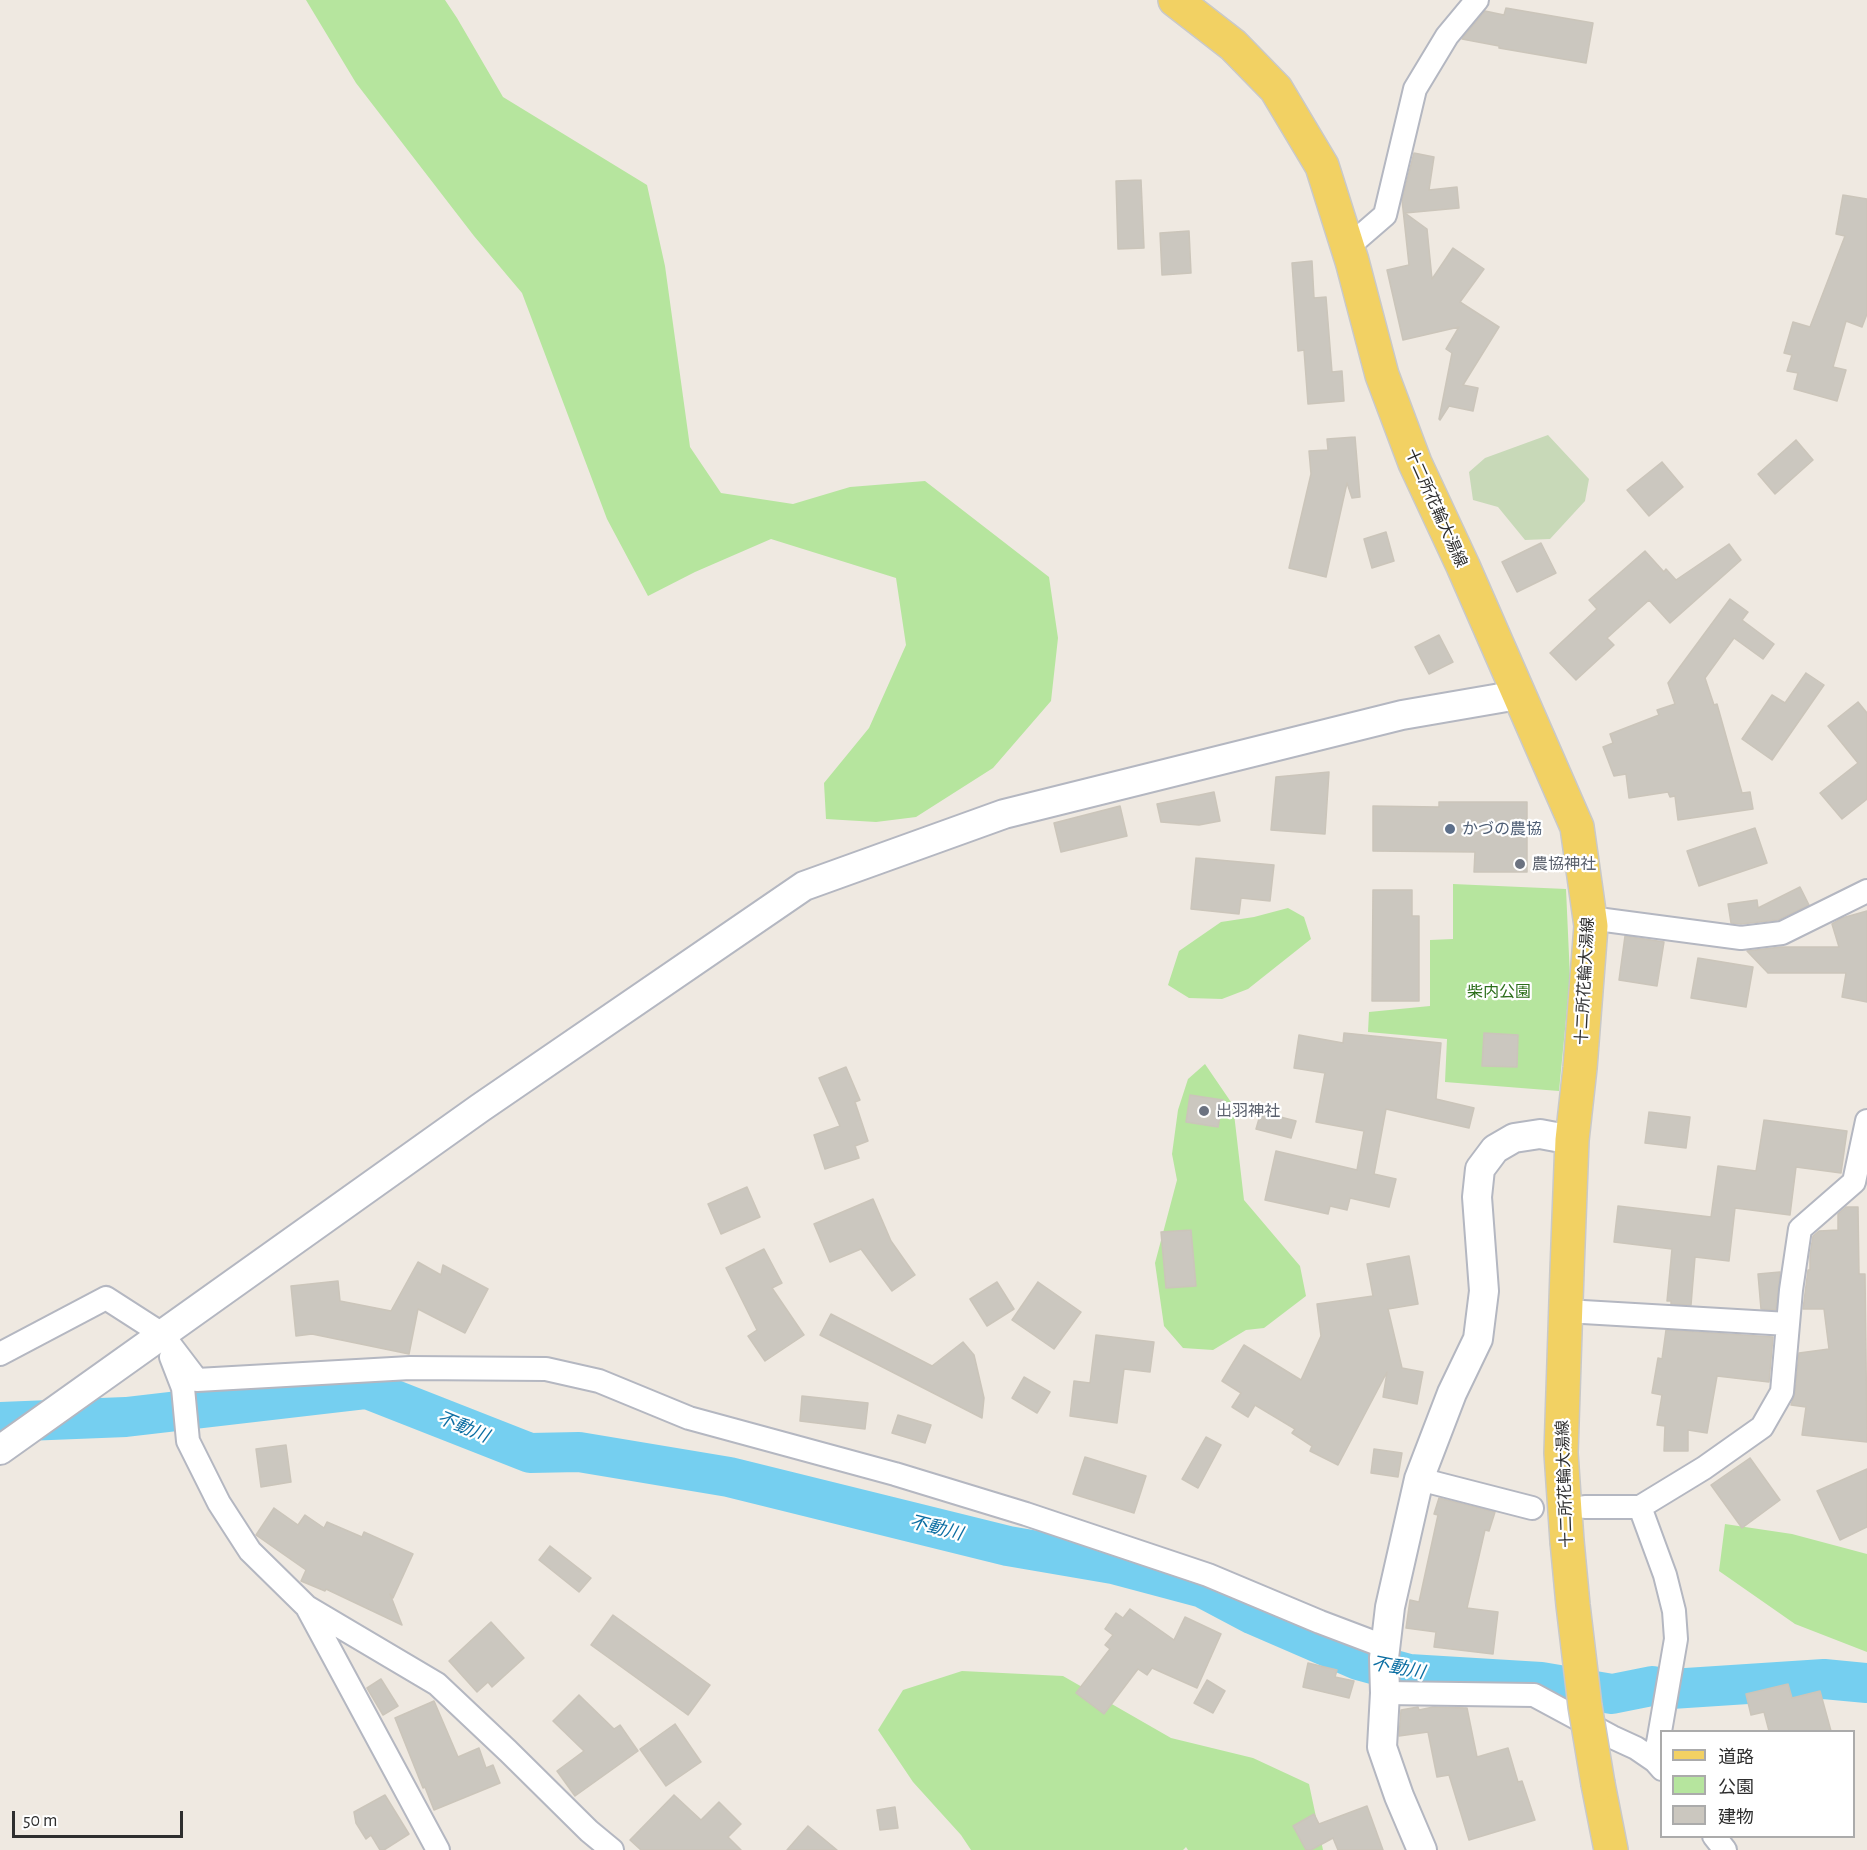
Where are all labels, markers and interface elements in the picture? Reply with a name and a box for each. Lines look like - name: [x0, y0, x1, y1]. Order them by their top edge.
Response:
- street label: 十二所花輪大湯線: [1401, 446, 1471, 570]
- place label: かづの農協: [1462, 819, 1542, 839]
- marker: かづの農協: [1443, 822, 1457, 836]
- place label: 農協神社: [1532, 854, 1596, 874]
- marker: 農協神社: [1513, 857, 1527, 871]
- street label: 十二所花輪大湯線: [1572, 917, 1598, 1045]
- park label: 柴内公園: [1467, 982, 1531, 1002]
- place label: 出羽神社: [1216, 1101, 1280, 1121]
- marker: 出羽神社: [1197, 1104, 1211, 1118]
- water label: 不動川: [434, 1407, 492, 1447]
- street label: 十二所花輪大湯線: [1553, 1420, 1577, 1548]
- water label: 不動川: [907, 1511, 965, 1545]
- water label: 不動川: [1369, 1652, 1427, 1684]
- legend: [1660, 1730, 1855, 1838]
- text: 道路: [1718, 1749, 1754, 1767]
- text: 公園: [1718, 1779, 1754, 1797]
- scale bar: [15, 1799, 186, 1837]
- text: 建物: [1718, 1809, 1754, 1827]
- text: 50 m: [23, 1812, 57, 1830]

